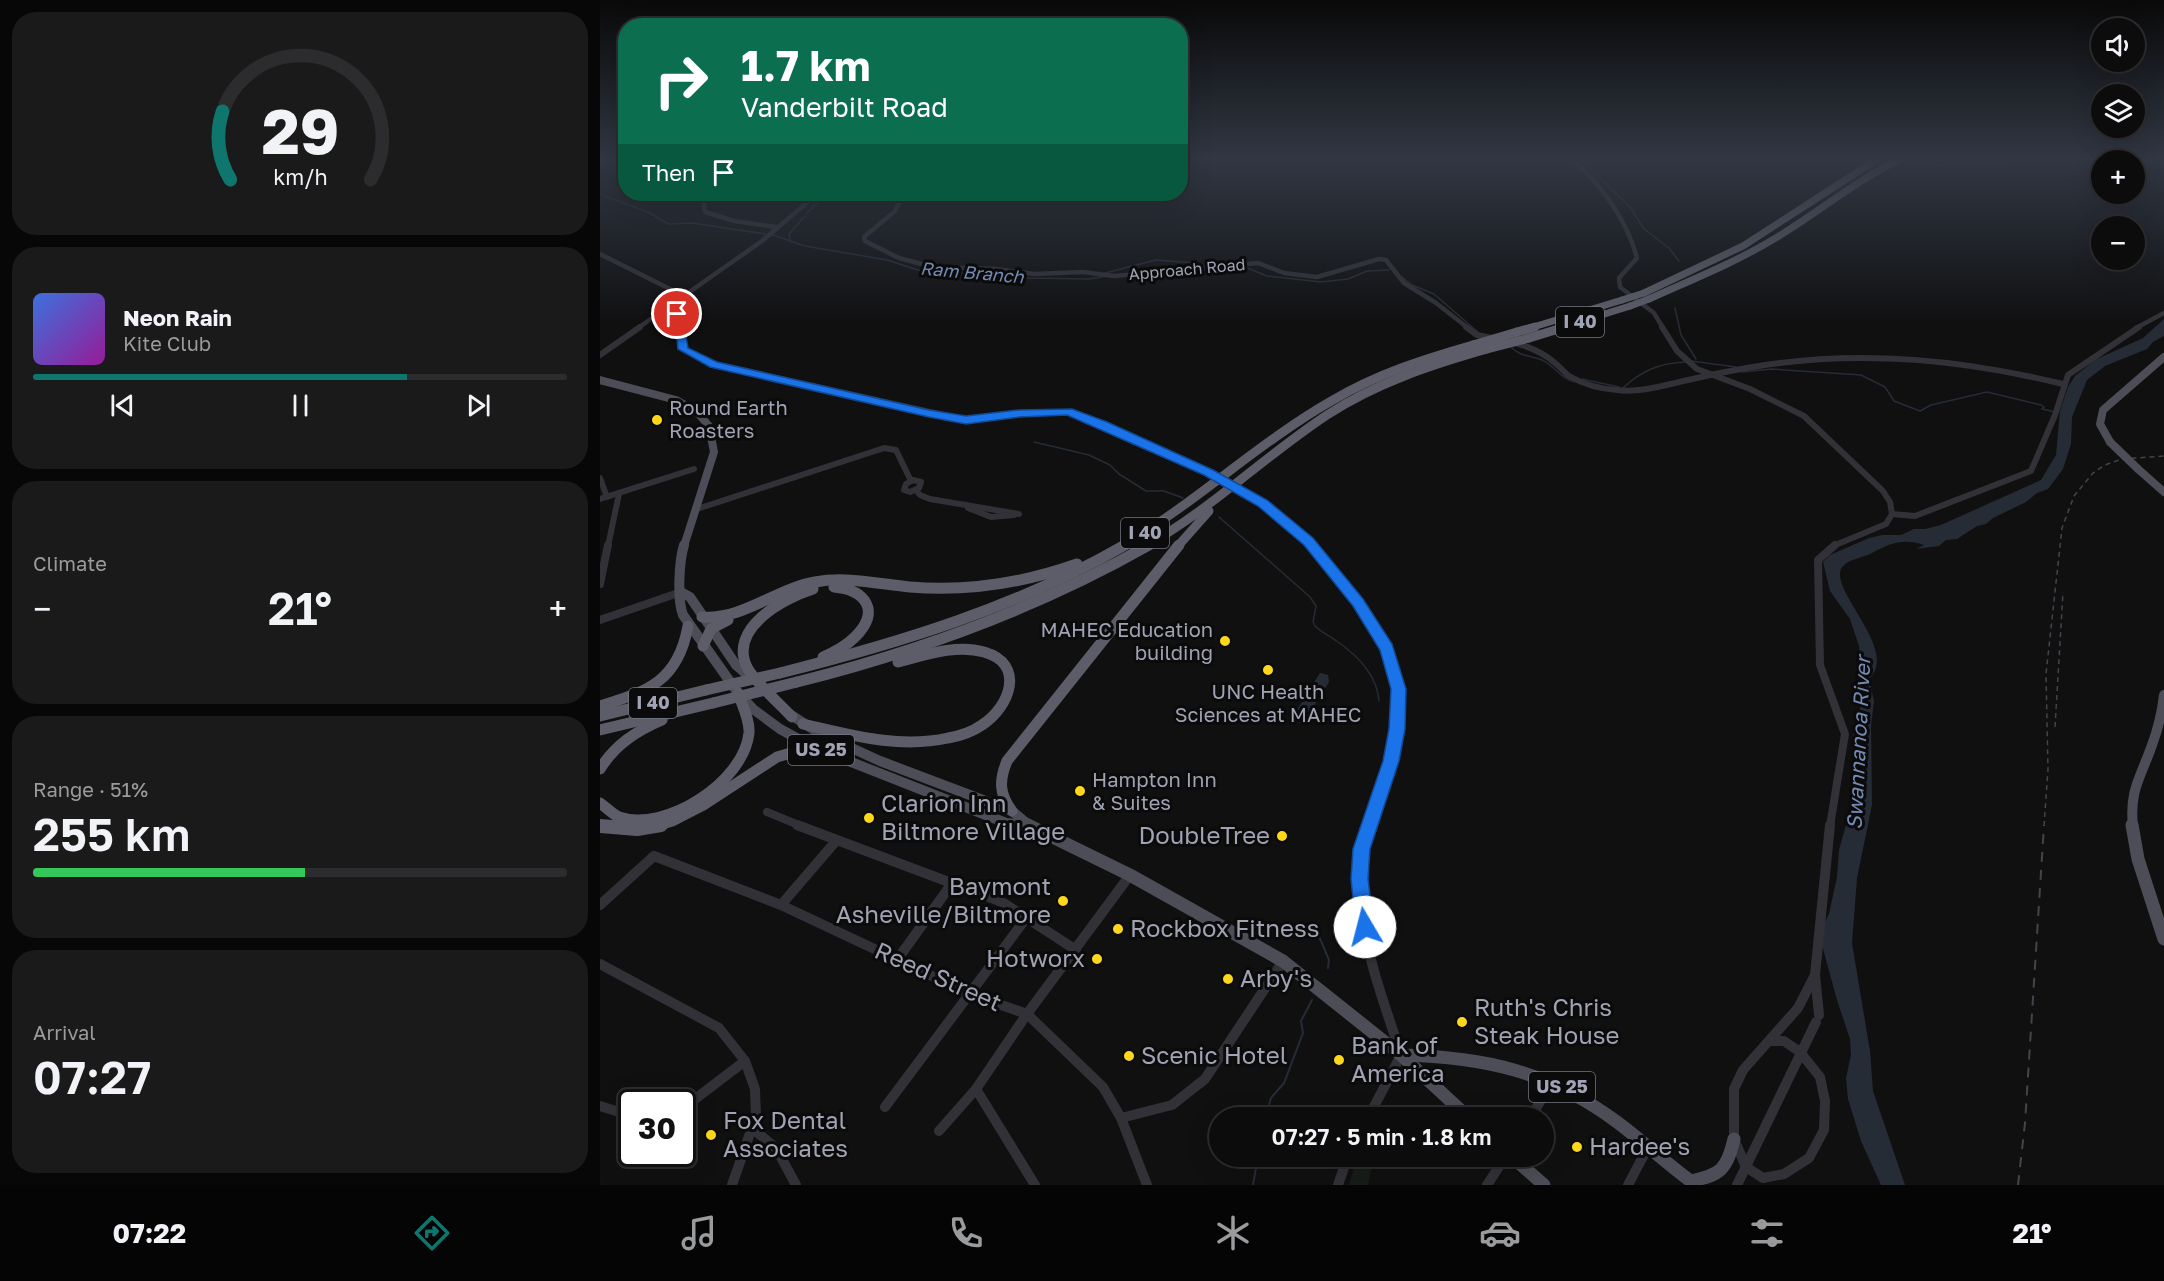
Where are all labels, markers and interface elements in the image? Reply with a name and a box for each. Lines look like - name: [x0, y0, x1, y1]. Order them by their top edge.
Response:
- map controls: [2091, 18, 2145, 270]
- button: sound: [2091, 18, 2145, 72]
- text: 1.7 km: [741, 40, 871, 90]
- icon: right: [642, 42, 720, 120]
- button: layers: [2091, 84, 2145, 138]
- text: Vanderbilt Road: [741, 91, 948, 123]
- text: 29: [261, 93, 339, 168]
- button: +: [2091, 150, 2145, 204]
- icon: arrive: [707, 156, 740, 189]
- text: Then: [642, 159, 695, 186]
- text: km/h: [273, 165, 327, 191]
- button: −: [2091, 216, 2145, 270]
- street label: Approach Road: [1128, 254, 1246, 284]
- water label: Ram Branch: [919, 257, 1026, 288]
- pin: [651, 288, 702, 339]
- icon: arrive: [660, 297, 693, 330]
- text: Neon Rain: [123, 304, 232, 331]
- road number: I 40: [1556, 307, 1604, 337]
- text: Kite Club: [123, 331, 211, 355]
- icon: previous: [106, 389, 139, 422]
- icon: pause: [284, 389, 317, 422]
- icon: next: [462, 389, 495, 422]
- place label: Round Earth Roasters: [669, 395, 788, 442]
- marker: Round Earth Roasters: [650, 413, 664, 427]
- road number: I 40: [1121, 518, 1169, 548]
- text: Climate: [33, 551, 107, 575]
- text: 21°: [268, 581, 332, 635]
- text: −: [33, 589, 51, 628]
- text: +: [549, 589, 567, 628]
- place label: MAHEC Education building: [1040, 617, 1213, 664]
- marker: MAHEC Education building: [1218, 634, 1232, 648]
- water label: Swannanoa River: [1840, 653, 1876, 830]
- marker: UNC Health Sciences at MAHEC: [1261, 663, 1275, 677]
- place label: UNC Health Sciences at MAHEC: [1175, 679, 1361, 726]
- road number: I 40: [629, 688, 677, 718]
- road number: US 25: [788, 735, 854, 765]
- place label: Hampton Inn & Suites: [1092, 767, 1217, 814]
- text: Range · 51%: [33, 777, 148, 801]
- marker: Hampton Inn & Suites: [1073, 784, 1087, 798]
- place label: Clarion Inn Biltmore Village: [881, 788, 1065, 845]
- text: 255 km: [33, 807, 190, 861]
- marker: Clarion Inn Biltmore Village: [862, 811, 876, 825]
- place label: DoubleTree: [1138, 820, 1270, 849]
- marker: DoubleTree: [1275, 829, 1289, 843]
- place label: Baymont Asheville/Biltmore: [836, 871, 1051, 928]
- marker: Baymont Asheville/Biltmore: [1056, 894, 1070, 908]
- position arrow: [1333, 895, 1397, 959]
- place label: Rockbox Fitness: [1130, 913, 1319, 942]
- marker: Rockbox Fitness: [1111, 922, 1125, 936]
- street label: Reed Street: [871, 935, 1007, 1016]
- place label: Hotworx: [986, 943, 1085, 972]
- marker: Hotworx: [1090, 952, 1104, 966]
- place label: Arby's: [1240, 963, 1312, 992]
- marker: Arby's: [1221, 972, 1235, 986]
- place label: Ruth's Chris Steak House: [1474, 992, 1619, 1049]
- marker: Ruth's Chris Steak House: [1455, 1015, 1469, 1029]
- text: Arrival: [33, 1020, 96, 1044]
- place label: Bank of America: [1351, 1030, 1445, 1087]
- place label: Scenic Hotel: [1141, 1040, 1287, 1069]
- marker: Scenic Hotel: [1122, 1049, 1136, 1063]
- text: 07:27: [33, 1050, 151, 1104]
- marker: Bank of America: [1332, 1053, 1346, 1067]
- road number: US 25: [1529, 1072, 1595, 1102]
- speed limit sign: 30: [618, 1089, 696, 1167]
- place label: Fox Dental Associates: [723, 1105, 848, 1162]
- text: 07:27 · 5 min · 1.8 km: [1272, 1123, 1491, 1150]
- marker: Fox Dental Associates: [704, 1128, 718, 1142]
- place label: Hardee's: [1589, 1131, 1690, 1160]
- marker: Hardee's: [1570, 1140, 1584, 1154]
- icon: directions: [411, 1212, 453, 1254]
- icon: music: [678, 1212, 720, 1254]
- icon: phone: [945, 1212, 987, 1254]
- icon: climate: [1212, 1212, 1254, 1254]
- icon: car: [1479, 1212, 1521, 1254]
- icon: filters: [1746, 1212, 1788, 1254]
- text: 07:22: [112, 1217, 186, 1249]
- text: 21°: [2012, 1217, 2052, 1249]

